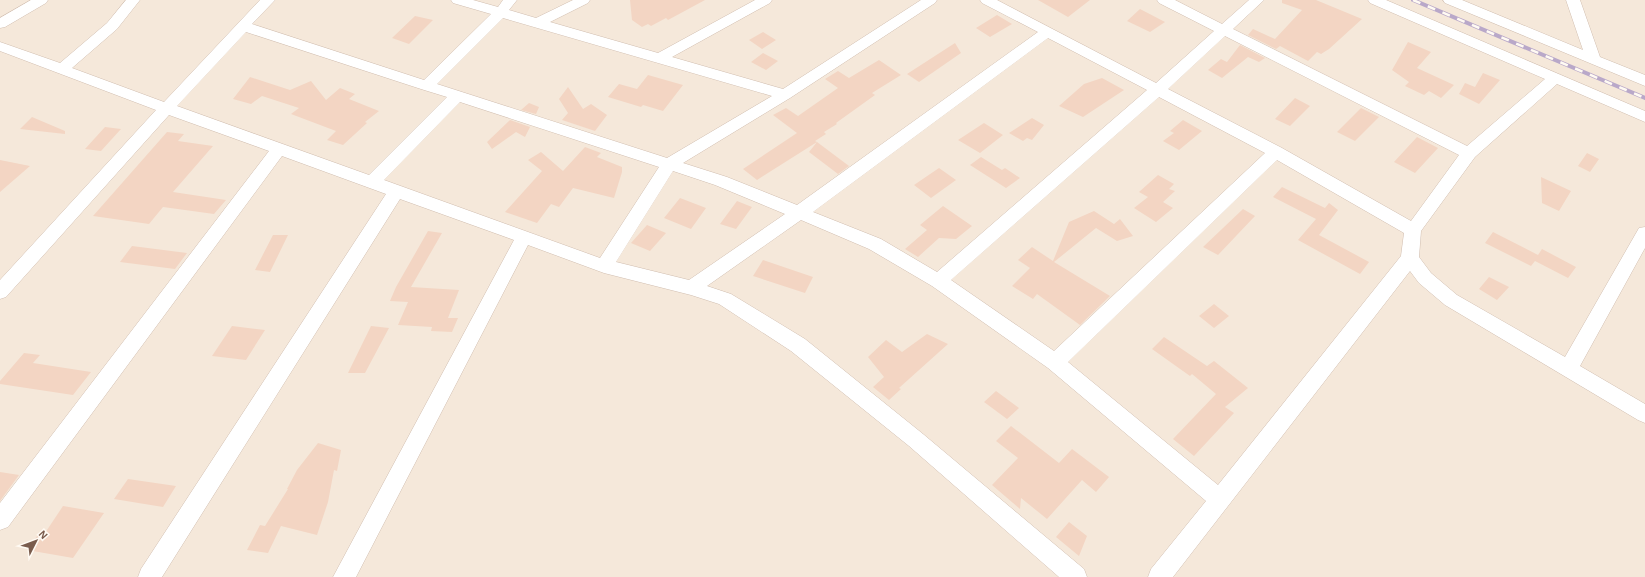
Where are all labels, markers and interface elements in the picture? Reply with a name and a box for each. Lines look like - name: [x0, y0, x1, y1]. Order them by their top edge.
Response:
- north arrow: [16, 521, 56, 561]
- text: N: [36, 528, 50, 541]

